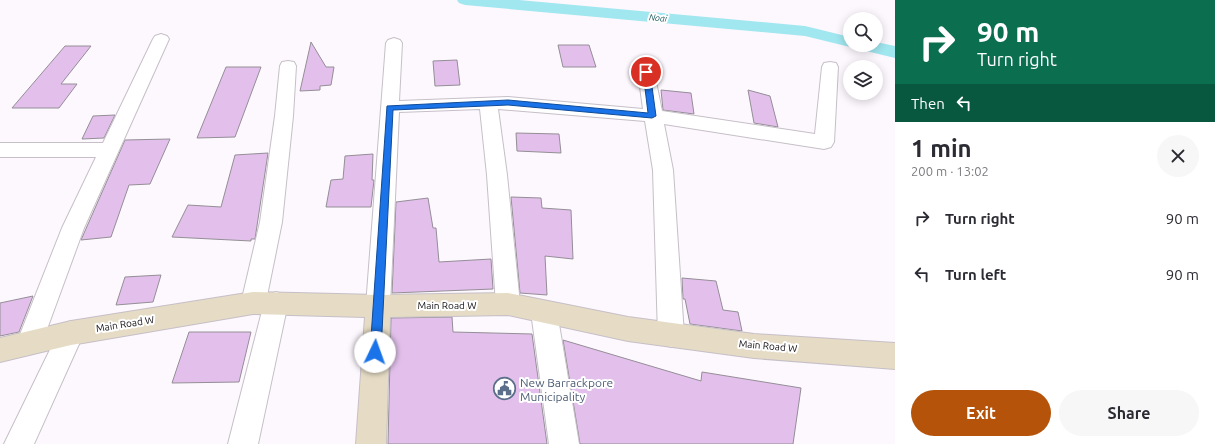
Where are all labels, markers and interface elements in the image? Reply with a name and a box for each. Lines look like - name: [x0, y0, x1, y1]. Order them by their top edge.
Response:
- water label: Noai: [648, 12, 668, 24]
- map controls: [843, 12, 883, 100]
- button: search: [843, 12, 883, 52]
- icon: right: [911, 16, 963, 68]
- text: 90 m: [977, 16, 1039, 47]
- text: Turn right: [977, 49, 1057, 69]
- pin: [629, 55, 663, 89]
- button: layers: [843, 60, 883, 100]
- icon: arrive: [635, 61, 657, 83]
- icon: left: [953, 92, 975, 114]
- text: Then: [911, 95, 945, 112]
- text: 1 min: [911, 135, 972, 162]
- button: close: [1157, 135, 1199, 177]
- text: 200 m · 13:02: [911, 164, 989, 178]
- icon: right: [911, 207, 933, 229]
- text: Turn right: [945, 210, 1015, 227]
- text: 90 m: [1166, 210, 1199, 227]
- icon: left: [911, 263, 933, 285]
- text: Turn left: [945, 266, 1006, 283]
- text: 90 m: [1166, 266, 1199, 283]
- street label: Main Road W: [418, 300, 476, 311]
- street label: Main Road W: [95, 314, 155, 334]
- position arrow: [354, 331, 396, 373]
- street label: Main Road W: [738, 338, 798, 354]
- public building icon: New Barrackpore Municipality: [492, 376, 518, 402]
- place label: New Barrackpore Municipality: [520, 376, 613, 403]
- button: Exit: [911, 390, 1051, 436]
- button: Share: [1059, 390, 1199, 436]

